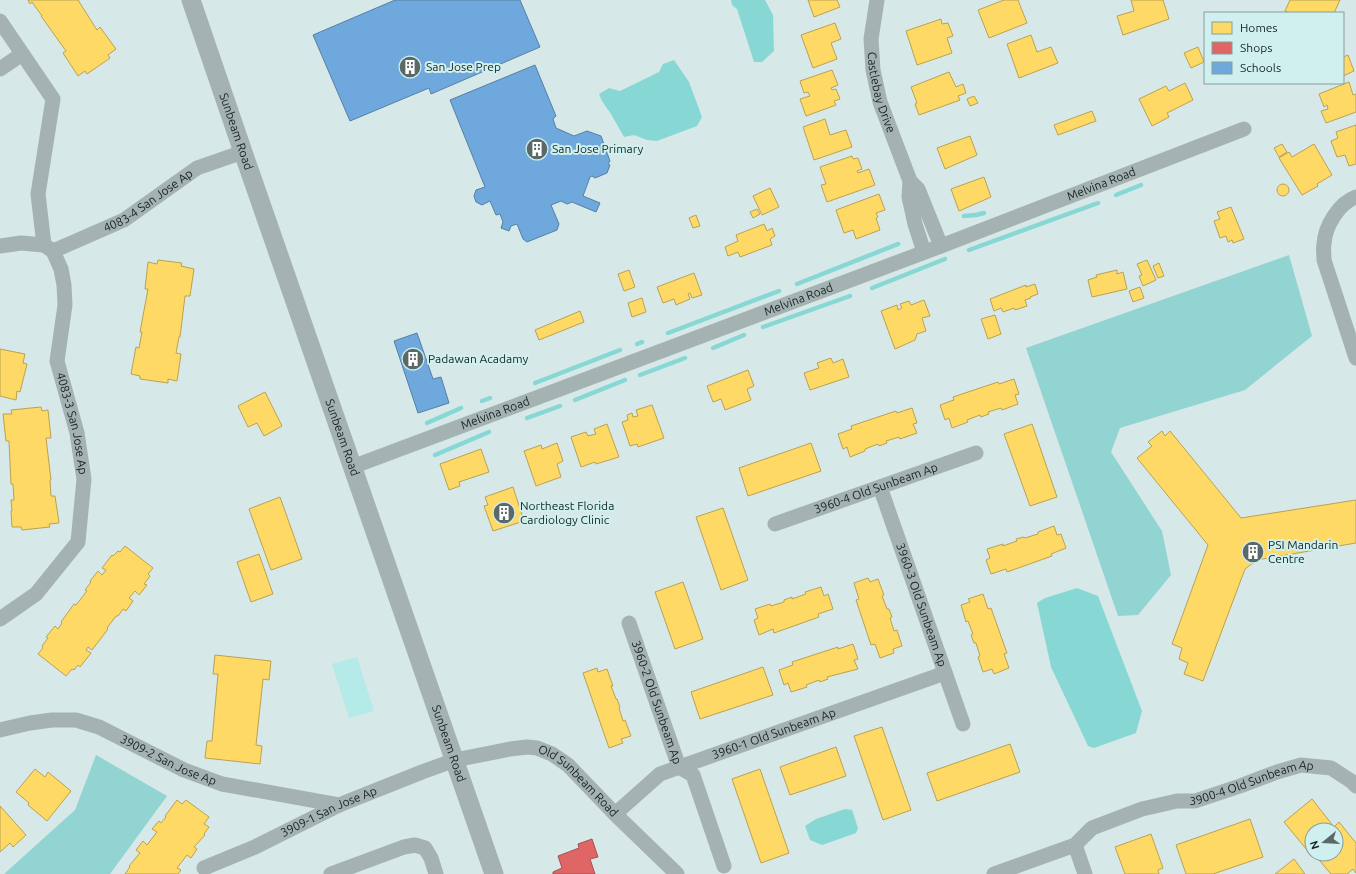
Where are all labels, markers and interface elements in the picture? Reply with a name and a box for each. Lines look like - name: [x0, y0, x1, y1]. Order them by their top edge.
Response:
- legend: [1204, 12, 1344, 84]
- text: Homes: [1240, 21, 1278, 34]
- text: Shops: [1240, 41, 1272, 54]
- street label: Castlebay Drive: [866, 51, 898, 134]
- building icon: San Jose Prep: [397, 54, 423, 80]
- place label: San Jose Prep: [426, 60, 501, 73]
- text: Schools: [1240, 61, 1281, 74]
- street label: Sunbeam Road: [217, 91, 256, 172]
- building icon: San Jose Primary: [524, 136, 550, 162]
- place label: San Jose Primary: [552, 142, 644, 155]
- street label: Melvina Road: [1065, 164, 1137, 203]
- street label: 4083-4 San Jose Ap: [101, 166, 195, 234]
- street label: Melvina Road: [762, 280, 835, 318]
- building icon: Padawan Acadamy: [400, 346, 426, 372]
- place label: Padawan Acadamy: [428, 352, 529, 365]
- street label: 4083-3 San Jose Ap: [54, 371, 90, 475]
- street label: Melvina Road: [459, 394, 531, 432]
- street label: Sunbeam Road: [323, 397, 362, 478]
- street label: 3960-4 Old Sunbeam Ap: [812, 460, 939, 516]
- place label: Northeast Florida Cardiology Clinic: [520, 499, 614, 526]
- building icon: Northeast Florida Cardiology Clinic: [491, 500, 517, 526]
- place label: PSI Mandarin Centre: [1268, 538, 1338, 565]
- building icon: PSI Mandarin Centre: [1240, 539, 1266, 565]
- street label: 3960-3 Old Sunbeam Ap: [894, 541, 949, 668]
- street label: 3960-2 Old Sunbeam Ap: [630, 639, 685, 766]
- street label: Sunbeam Road: [430, 703, 469, 784]
- street label: 3960-1 Old Sunbeam Ap: [710, 705, 837, 761]
- street label: 3909-2 San Jose Ap: [118, 732, 218, 787]
- street label: Old Sunbeam Road: [536, 742, 621, 819]
- street label: 3900-4 Old Sunbeam Ap: [1189, 758, 1314, 807]
- street label: 3909-1 San Jose Ap: [278, 784, 379, 839]
- north arrow: [1304, 822, 1344, 862]
- text: N: [1308, 839, 1321, 851]

